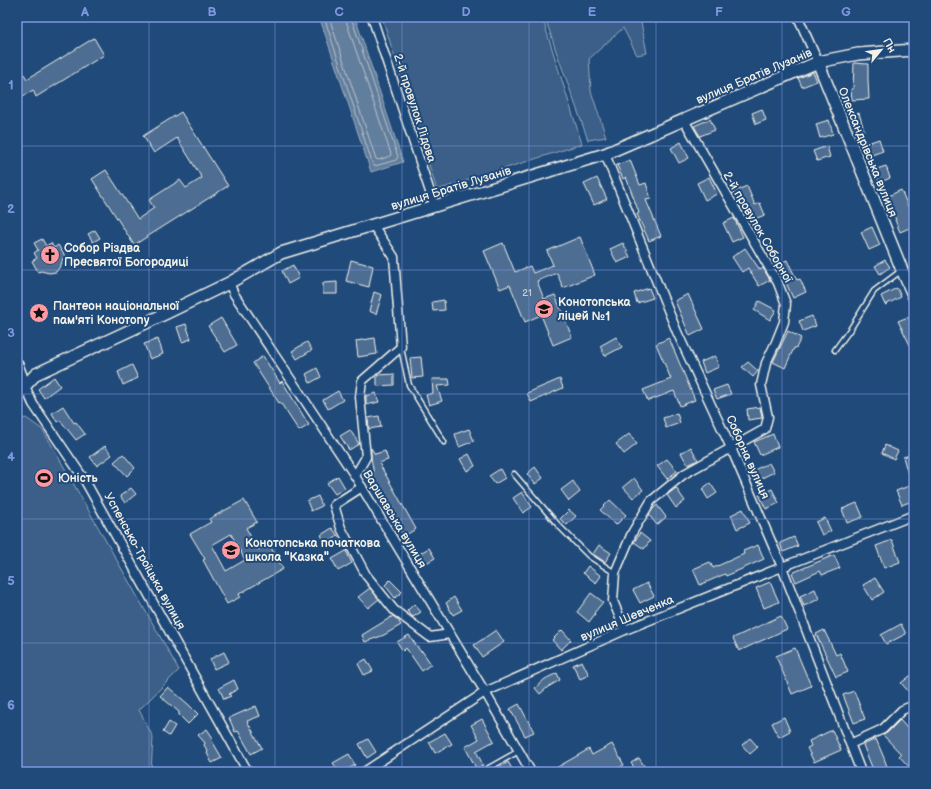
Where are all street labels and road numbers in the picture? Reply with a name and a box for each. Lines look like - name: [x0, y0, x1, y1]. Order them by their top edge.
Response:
- street label: вулиця Братів Лузанів: [694, 45, 815, 108]
- street label: 2-й провулок Лідова: [390, 52, 439, 164]
- street label: Олександрівська вулиця: [835, 85, 901, 220]
- street label: вулиця Братів Лузанів: [389, 163, 514, 214]
- street label: 2-й провулок Соборної: [720, 169, 796, 287]
- street label: Соборна вулиця: [722, 413, 773, 502]
- street label: Варшавська вулиця: [359, 468, 430, 571]
- street label: Успенсько-Троїцька вулиця: [101, 490, 189, 633]
- street label: вулиця Шевченка: [578, 592, 676, 645]

